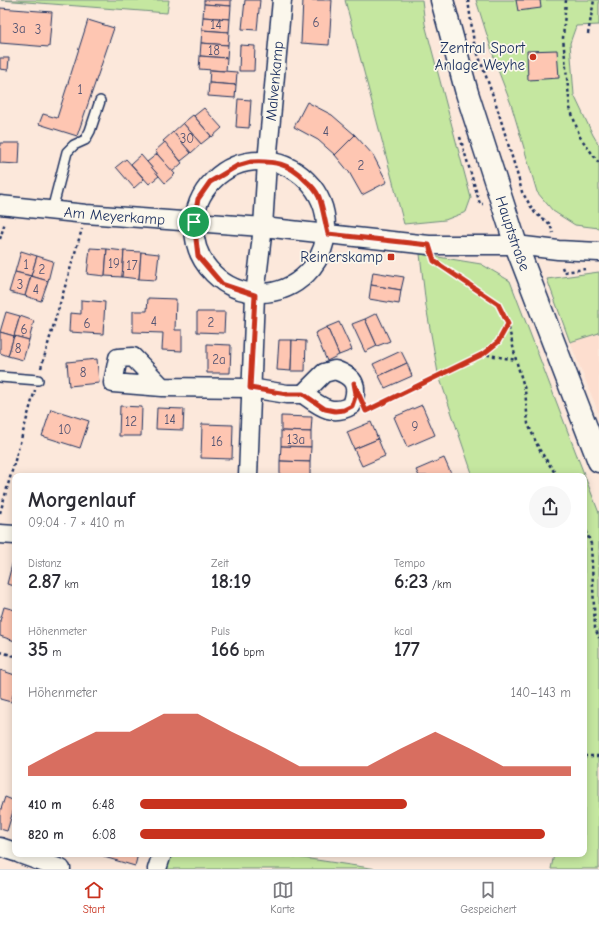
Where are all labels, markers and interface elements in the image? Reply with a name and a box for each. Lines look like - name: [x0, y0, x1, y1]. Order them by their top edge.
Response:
- house number: 6: [312, 15, 320, 30]
- house number: 14: [210, 17, 222, 32]
- house number: 3a: [12, 21, 26, 36]
- house number: 3: [35, 22, 41, 37]
- place label: Zentral Sport Anlage Weyhe: [435, 39, 526, 74]
- street label: Malvenkamp: [262, 40, 287, 122]
- house number: 18: [208, 43, 220, 58]
- marker: Zentral Sport Anlage Weyhe: [528, 52, 538, 62]
- house number: 1: [77, 82, 83, 97]
- house number: 4: [323, 124, 329, 139]
- house number: 30: [180, 131, 194, 146]
- house number: 2: [358, 158, 365, 173]
- street label: Hauptstraße: [492, 194, 534, 274]
- street label: Am Meyerkamp: [63, 203, 166, 229]
- pin: [177, 205, 211, 239]
- icon: arrive: [183, 211, 205, 233]
- place label: Reinerskamp: [300, 248, 383, 266]
- marker: Reinerskamp: [386, 252, 396, 262]
- house number: 19: [108, 256, 120, 271]
- house number: 1: [23, 257, 29, 272]
- house number: 17: [126, 258, 138, 273]
- house number: 2: [39, 262, 46, 277]
- house number: 3: [17, 277, 23, 292]
- house number: 4: [33, 282, 39, 297]
- house number: 4: [151, 314, 157, 329]
- house number: 2: [208, 315, 215, 330]
- house number: 6: [83, 316, 91, 331]
- house number: 6: [20, 322, 28, 337]
- house number: 8: [15, 341, 22, 356]
- house number: 2a: [212, 352, 226, 367]
- house number: 8: [80, 365, 87, 380]
- house number: 14: [164, 412, 176, 427]
- house number: 12: [125, 414, 137, 429]
- house number: 9: [412, 419, 419, 434]
- house number: 10: [58, 422, 72, 437]
- house number: 13a: [287, 432, 305, 447]
- house number: 16: [211, 434, 223, 449]
- button: share: [529, 486, 571, 528]
- text: Morgenlauf: [28, 487, 135, 513]
- text: 09:04 · 7 × 410 m: [28, 515, 125, 530]
- text: Distanz: [28, 557, 61, 570]
- text: Zeit: [211, 557, 229, 570]
- text: Tempo: [394, 557, 425, 570]
- text: 2.87: [28, 570, 61, 593]
- text: 18:19: [211, 570, 252, 593]
- text: 6:23: [394, 570, 428, 593]
- text: km: [61, 578, 79, 591]
- text: /km: [428, 578, 451, 591]
- text: Höhenmeter: [28, 625, 87, 638]
- text: Puls: [211, 625, 230, 638]
- text: kcal: [394, 625, 412, 638]
- text: 35: [28, 638, 48, 661]
- text: 166: [211, 638, 240, 661]
- text: 177: [394, 638, 420, 661]
- text: m: [48, 646, 61, 659]
- text: bpm: [240, 646, 264, 659]
- text: Höhenmeter: [28, 685, 97, 700]
- text: 140–143 m: [511, 685, 571, 700]
- text: 410 m: [28, 797, 62, 812]
- text: 6:48: [92, 797, 114, 812]
- text: 820 m: [28, 827, 64, 842]
- text: 6:08: [92, 827, 116, 842]
- tab: Start: [83, 879, 105, 916]
- tab: Karte: [270, 879, 295, 916]
- tab: Gespeichert: [460, 879, 516, 916]

